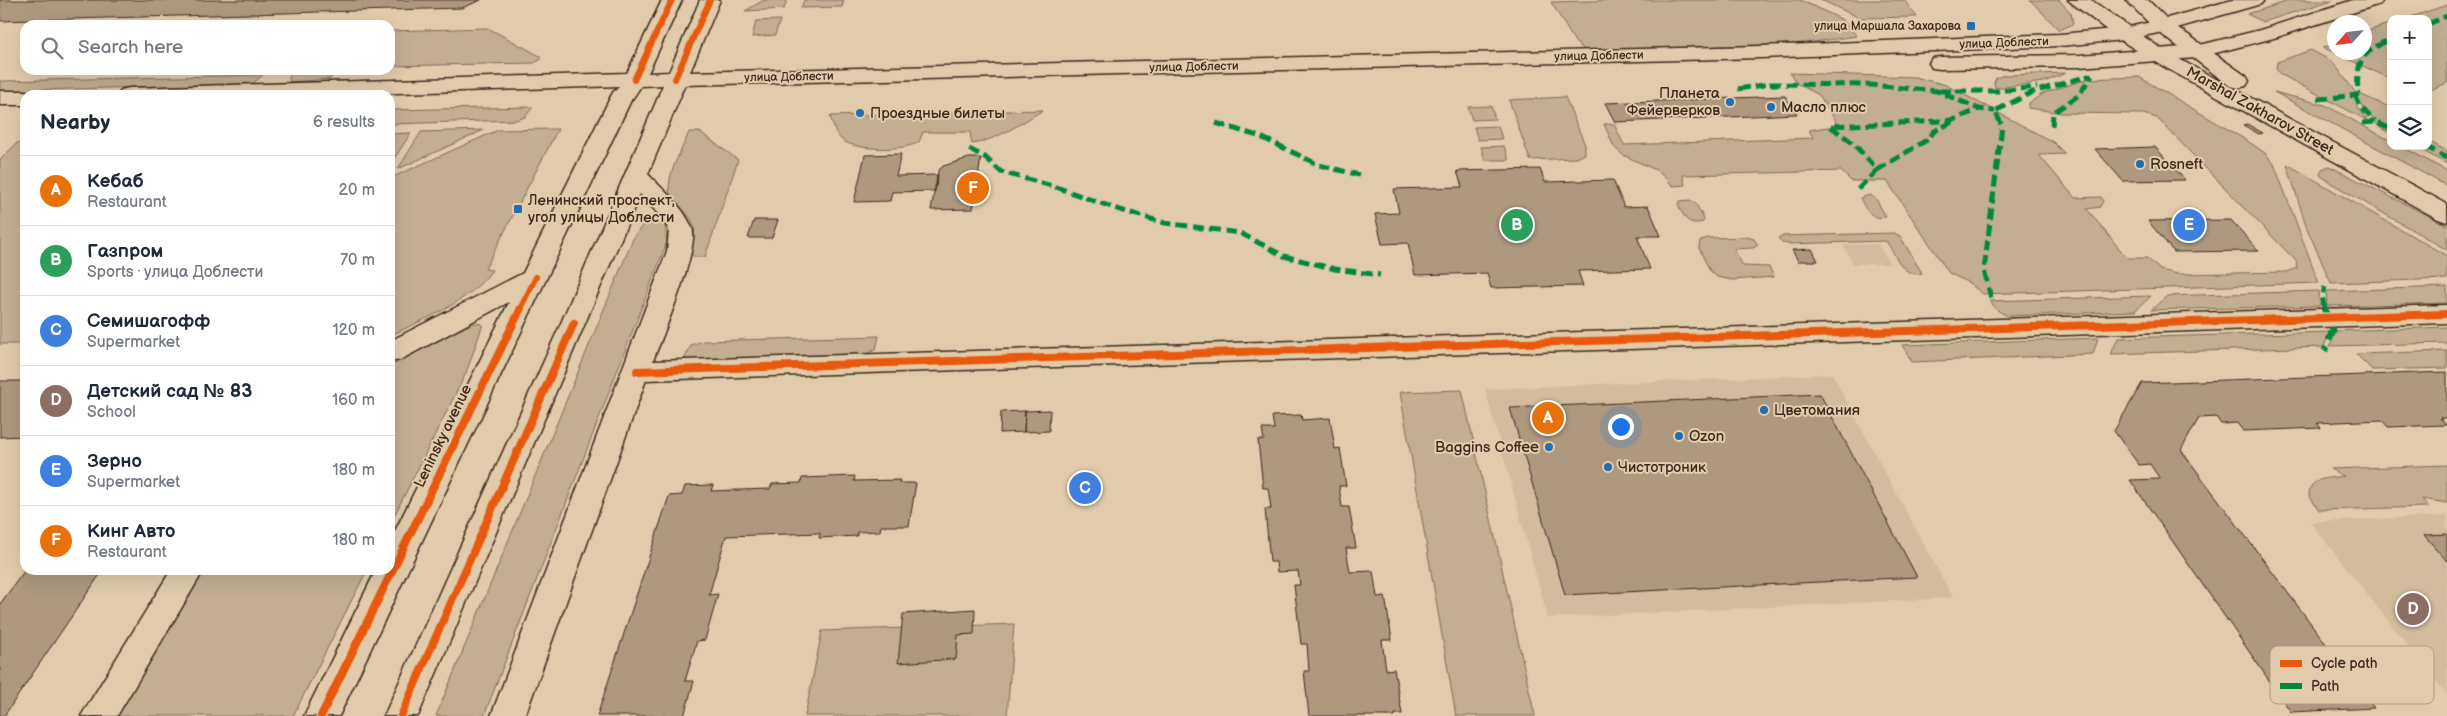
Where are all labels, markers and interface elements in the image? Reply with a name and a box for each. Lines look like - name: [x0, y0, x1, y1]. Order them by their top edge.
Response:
- north arrow: [2327, 15, 2372, 60]
- map controls: [2387, 15, 2432, 150]
- button: +: [2387, 15, 2432, 60]
- place label: улица Маршала Захарова: [1814, 19, 1961, 34]
- search box: [20, 20, 395, 75]
- marker: улица Маршала Захарова: [1965, 20, 1977, 32]
- icon: search: [38, 34, 66, 62]
- street label: улица Доблести: [1959, 34, 2049, 52]
- text: Search here: [78, 36, 183, 59]
- street label: улица Доблести: [1554, 48, 1644, 64]
- street label: улица Доблести: [1149, 59, 1239, 75]
- button: −: [2387, 60, 2432, 105]
- street label: Marshal Zakharov Street: [2183, 62, 2338, 160]
- street label: улица Доблести: [744, 69, 834, 85]
- place label: Планета Фейерверков: [1627, 84, 1720, 120]
- marker: Планета Фейерверков: [1724, 96, 1736, 108]
- place label: Масло плюс: [1781, 98, 1867, 117]
- marker: Масло плюс: [1765, 101, 1777, 113]
- place label: Проездные билеты: [870, 104, 1005, 123]
- button: layers: [2387, 105, 2432, 150]
- marker: Проездные билеты: [854, 107, 866, 119]
- text: Nearby: [40, 110, 110, 135]
- text: 6 results: [313, 113, 375, 132]
- place label: Rosneft: [2150, 155, 2204, 174]
- marker: Rosneft: [2134, 158, 2146, 170]
- pin: F: [957, 169, 989, 207]
- text: Кебаб: [87, 170, 144, 193]
- text: A: [51, 181, 61, 200]
- text: 20 m: [339, 181, 375, 200]
- place label: Ленинский проспект, угол улицы Доблести: [527, 191, 675, 227]
- text: Restaurant: [87, 193, 167, 212]
- marker: Ленинский проспект, угол улицы Доблести: [512, 203, 524, 215]
- pin: B: [1501, 206, 1533, 244]
- pin: E: [2173, 206, 2205, 244]
- text: Газпром: [87, 240, 163, 263]
- text: B: [50, 251, 62, 270]
- text: 70 m: [340, 251, 375, 270]
- text: Sports · улица Доблести: [87, 263, 263, 282]
- text: Семишагофф: [87, 310, 210, 333]
- text: C: [50, 321, 62, 340]
- text: 120 m: [332, 321, 375, 340]
- text: Supermarket: [87, 333, 180, 352]
- text: Детский сад № 83: [87, 380, 252, 403]
- street label: Leninsky avenue: [410, 381, 476, 491]
- text: D: [50, 391, 62, 410]
- text: 160 m: [332, 391, 375, 410]
- pin: A: [1532, 399, 1564, 437]
- place label: Цветомания: [1774, 401, 1860, 420]
- text: School: [87, 403, 136, 422]
- marker: Цветомания: [1758, 404, 1770, 416]
- your location: [1608, 414, 1634, 440]
- place label: Ozon: [1689, 427, 1724, 446]
- marker: Ozon: [1673, 430, 1685, 442]
- place label: Baggins Coffee: [1435, 438, 1539, 457]
- marker: Baggins Coffee: [1543, 441, 1555, 453]
- text: Зерно: [87, 450, 142, 473]
- place label: Чистотроник: [1618, 458, 1706, 477]
- text: E: [51, 461, 61, 480]
- text: 180 m: [333, 461, 375, 480]
- marker: Чистотроник: [1602, 461, 1614, 473]
- pin: C: [1069, 469, 1101, 507]
- text: Supermarket: [87, 473, 180, 492]
- text: Кинг Авто: [87, 520, 175, 543]
- text: F: [51, 531, 61, 550]
- text: 180 m: [333, 531, 375, 550]
- text: Restaurant: [87, 543, 167, 562]
- pin: D: [2397, 590, 2429, 628]
- legend: [2270, 646, 2434, 704]
- text: Cycle path: [2311, 655, 2378, 672]
- text: Path: [2311, 678, 2339, 695]

